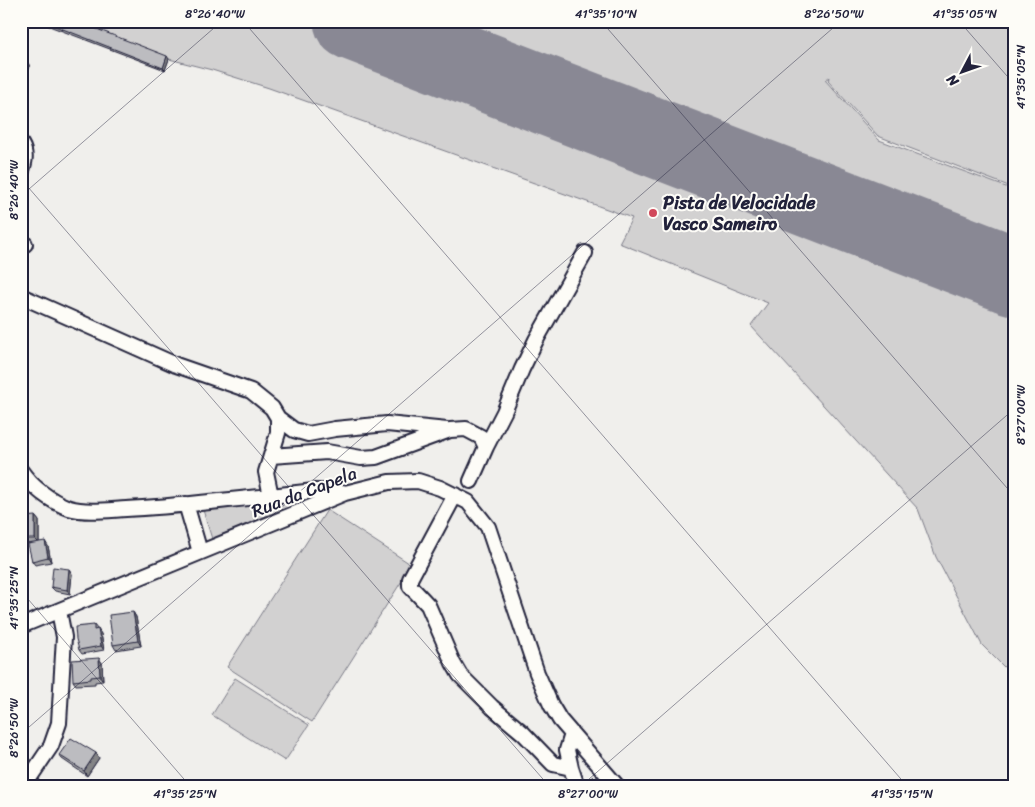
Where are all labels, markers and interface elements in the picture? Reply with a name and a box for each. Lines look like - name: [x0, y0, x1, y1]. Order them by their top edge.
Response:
- text: 8°26'40"W: [185, 3, 246, 25]
- text: 41°35'10"N: [575, 3, 638, 25]
- text: 8°26'50"W: [804, 3, 865, 25]
- text: 41°35'05"N: [933, 3, 998, 25]
- text: 41°35'05"N: [1010, 44, 1032, 109]
- north arrow: [938, 48, 988, 98]
- text: N: [940, 68, 966, 93]
- text: 8°26'40"W: [3, 159, 25, 220]
- place label: Pista de Velocidade Vasco Sameiro: [663, 187, 816, 240]
- marker: Pista de Velocidade Vasco Sameiro: [647, 207, 659, 219]
- text: 8°27'00"W: [1010, 384, 1032, 445]
- street label: Rua da Capela: [247, 457, 361, 527]
- text: 41°35'25"N: [3, 565, 25, 630]
- text: 8°26'50"W: [3, 697, 25, 758]
- text: 41°35'25"N: [153, 783, 218, 805]
- text: 8°27'00"W: [558, 783, 619, 805]
- text: 41°35'15"N: [871, 783, 934, 805]

